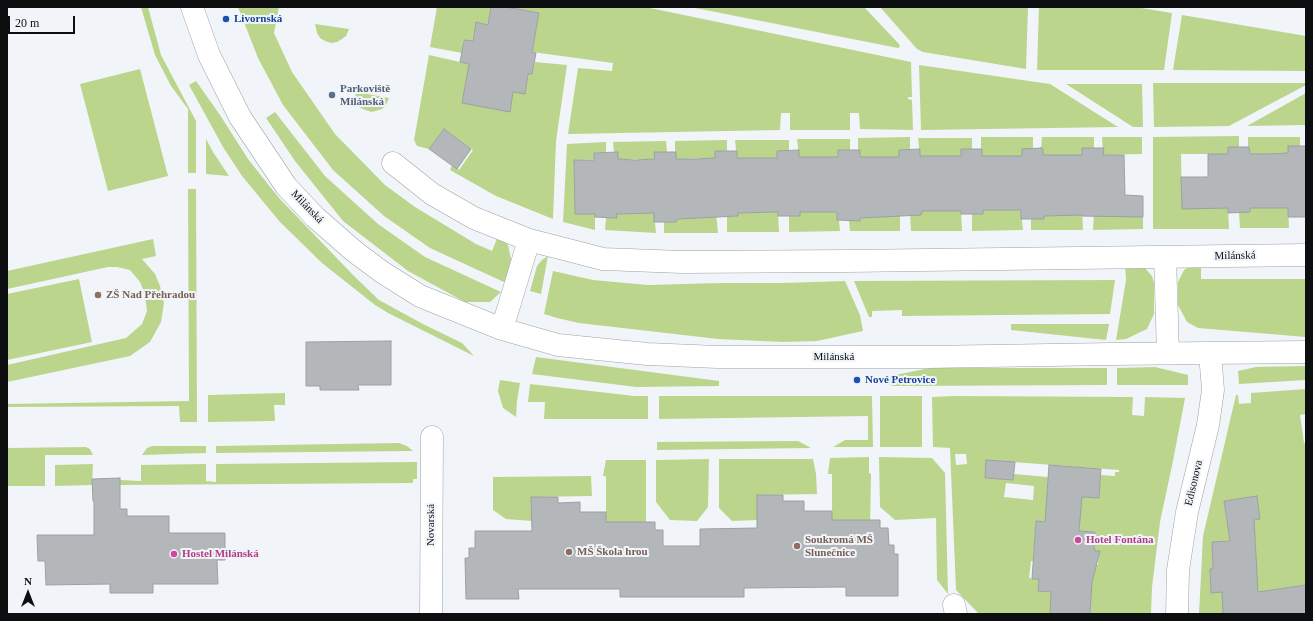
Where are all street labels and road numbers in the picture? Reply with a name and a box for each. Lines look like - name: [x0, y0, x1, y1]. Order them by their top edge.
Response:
- street label: Milánská: [288, 188, 326, 226]
- street label: Milánská: [1214, 249, 1256, 263]
- street label: Milánská: [814, 350, 854, 364]
- street label: Edisonova: [1182, 459, 1206, 507]
- street label: Novarská: [424, 504, 438, 546]

